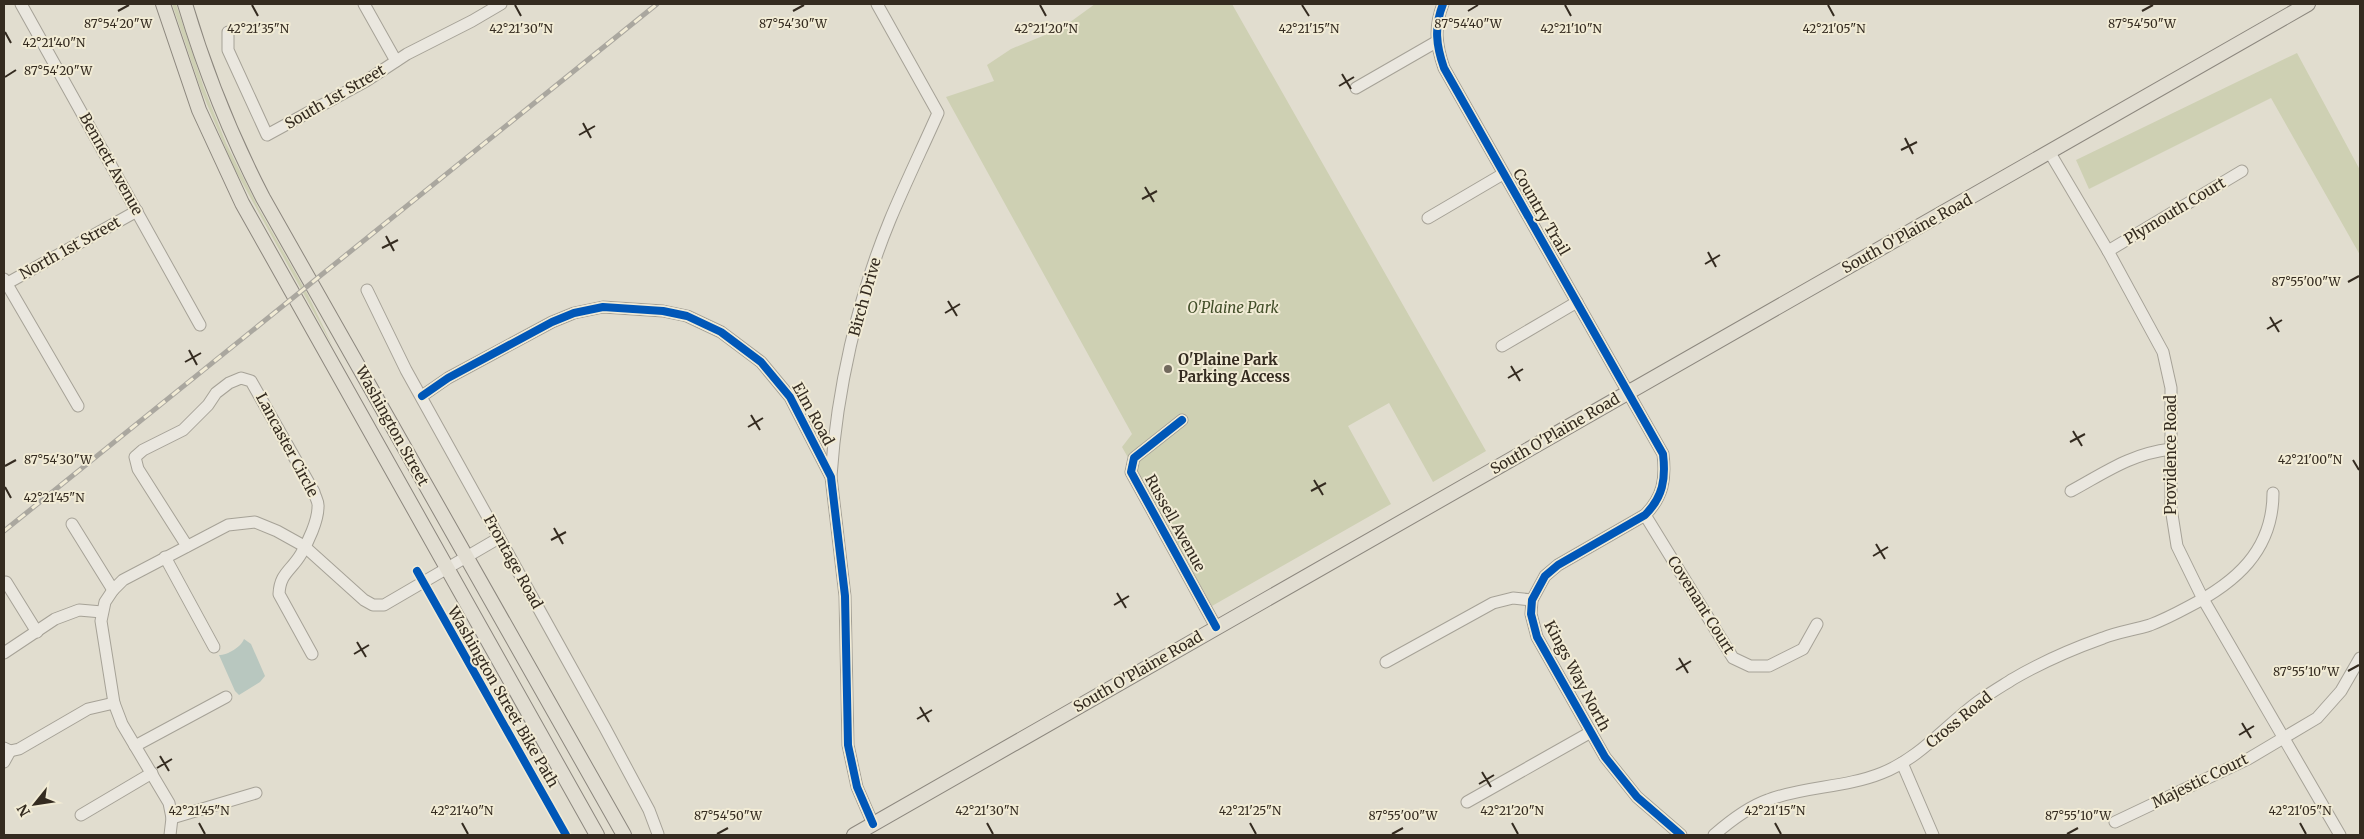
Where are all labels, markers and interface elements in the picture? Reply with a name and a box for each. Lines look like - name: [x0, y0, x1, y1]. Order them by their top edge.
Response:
- text: 87°54'20"W: [84, 16, 153, 31]
- text: 87°54'30"W: [759, 16, 828, 31]
- text: 87°54'40"W: [1434, 16, 1503, 31]
- text: 87°54'50"W: [2108, 16, 2177, 31]
- text: 42°21'35"N: [227, 21, 290, 36]
- text: 42°21'30"N: [489, 21, 553, 36]
- text: 42°21'20"N: [1014, 21, 1079, 36]
- text: 42°21'15"N: [1279, 21, 1340, 36]
- text: 42°21'10"N: [1540, 21, 1603, 36]
- text: 42°21'05"N: [1803, 21, 1866, 36]
- text: 42°21'40"N: [23, 35, 86, 50]
- street label: South 1st Street: [281, 60, 388, 133]
- text: 87°54'20"W: [24, 63, 93, 78]
- street label: Bennett Avenue: [75, 109, 147, 218]
- street label: Country Trail: [1509, 165, 1574, 259]
- street label: Plymouth Court: [2121, 173, 2229, 248]
- street label: South O'Plaine Road: [1838, 190, 1975, 277]
- street label: North 1st Street: [16, 212, 124, 283]
- street label: Birch Drive: [844, 255, 885, 338]
- text: 87°55'00"W: [2272, 274, 2341, 289]
- park label: O'Plaine Park: [1187, 298, 1279, 317]
- place label: O'Plaine Park Parking Access: [1178, 350, 1290, 386]
- street label: Washington Street: [351, 362, 433, 489]
- marker: O'Plaine Park Parking Access: [1162, 363, 1174, 375]
- street label: Elm Road: [788, 379, 839, 449]
- street label: Lancaster Circle: [252, 389, 323, 500]
- street label: South O'Plaine Road: [1487, 389, 1623, 478]
- street label: Providence Road: [2161, 395, 2180, 515]
- text: 87°54'30"W: [24, 452, 93, 467]
- text: 42°21'00"N: [2278, 452, 2343, 467]
- street label: Russell Avenue: [1141, 471, 1210, 575]
- text: 42°21'45"N: [24, 490, 85, 505]
- street label: Frontage Road: [480, 512, 547, 612]
- street label: Covenant Court: [1664, 552, 1739, 657]
- street label: Washington Street Bike Path: [443, 602, 563, 791]
- street label: Kings Way North: [1540, 617, 1615, 734]
- street label: South O'Plaine Road: [1070, 627, 1206, 716]
- text: 87°55'10"W: [2273, 664, 2340, 679]
- street label: Cross Road: [1922, 687, 1996, 752]
- street label: Majestic Court: [2149, 749, 2251, 812]
- north arrow: [10, 779, 60, 829]
- text: N: [13, 801, 34, 820]
- text: 42°21'45"N: [169, 803, 230, 818]
- text: 42°21'40"N: [431, 803, 494, 818]
- text: 42°21'30"N: [955, 803, 1019, 818]
- text: 42°21'25"N: [1219, 803, 1282, 818]
- text: 42°21'20"N: [1480, 803, 1545, 818]
- text: 42°21'15"N: [1745, 803, 1806, 818]
- text: 42°21'05"N: [2269, 803, 2332, 818]
- text: 87°54'50"W: [694, 808, 763, 823]
- text: 87°55'00"W: [1369, 808, 1438, 823]
- text: 87°55'10"W: [2045, 808, 2112, 823]

